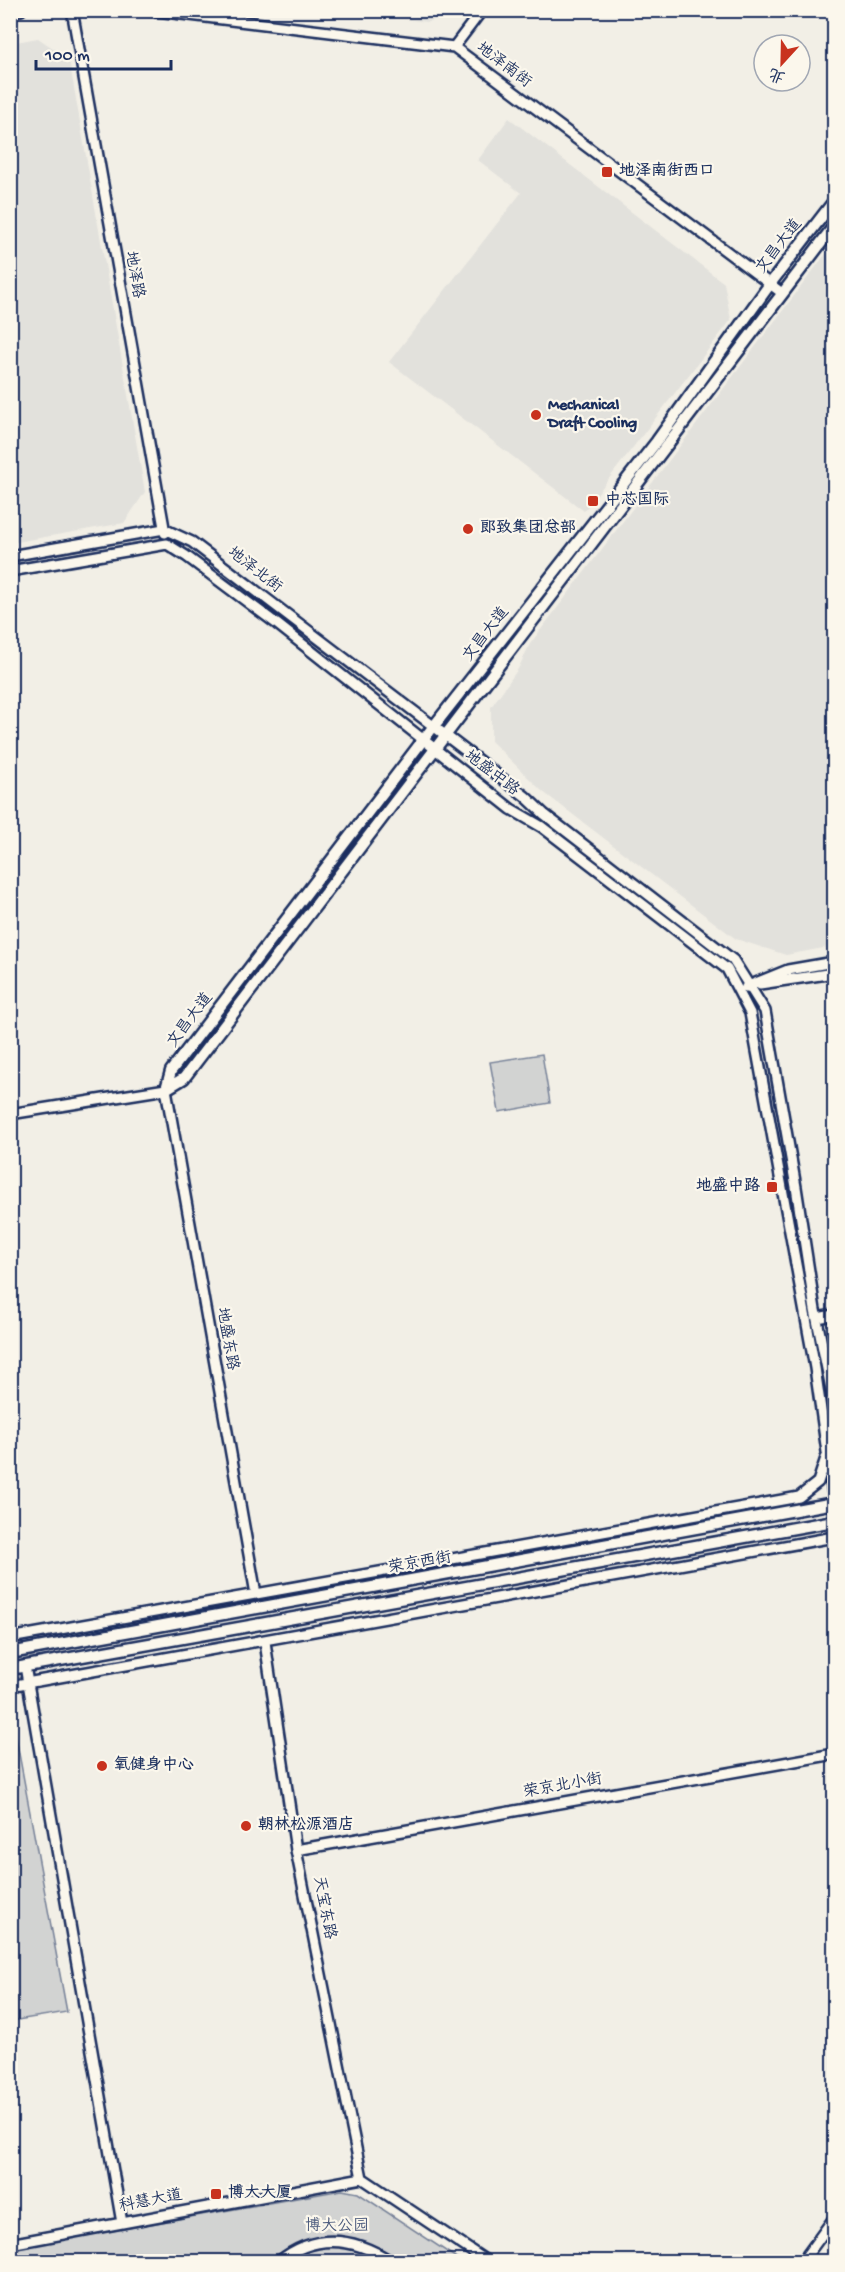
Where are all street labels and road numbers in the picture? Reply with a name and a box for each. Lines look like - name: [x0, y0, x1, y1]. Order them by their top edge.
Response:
- street label: 地泽南街: [472, 38, 535, 93]
- street label: 文昌大道: [752, 215, 807, 278]
- street label: 地泽路: [119, 249, 148, 300]
- street label: 地泽北街: [223, 543, 286, 598]
- street label: 文昌大道: [459, 603, 514, 666]
- street label: 地盛中路: [460, 746, 523, 801]
- street label: 文昌大道: [163, 989, 218, 1052]
- street label: 地盛东路: [211, 1305, 243, 1372]
- street label: 荣京西街: [386, 1547, 453, 1579]
- street label: 荣京北小街: [522, 1769, 604, 1803]
- street label: 天宝东路: [308, 1874, 340, 1941]
- street label: 科慧大道: [117, 2185, 184, 2217]

